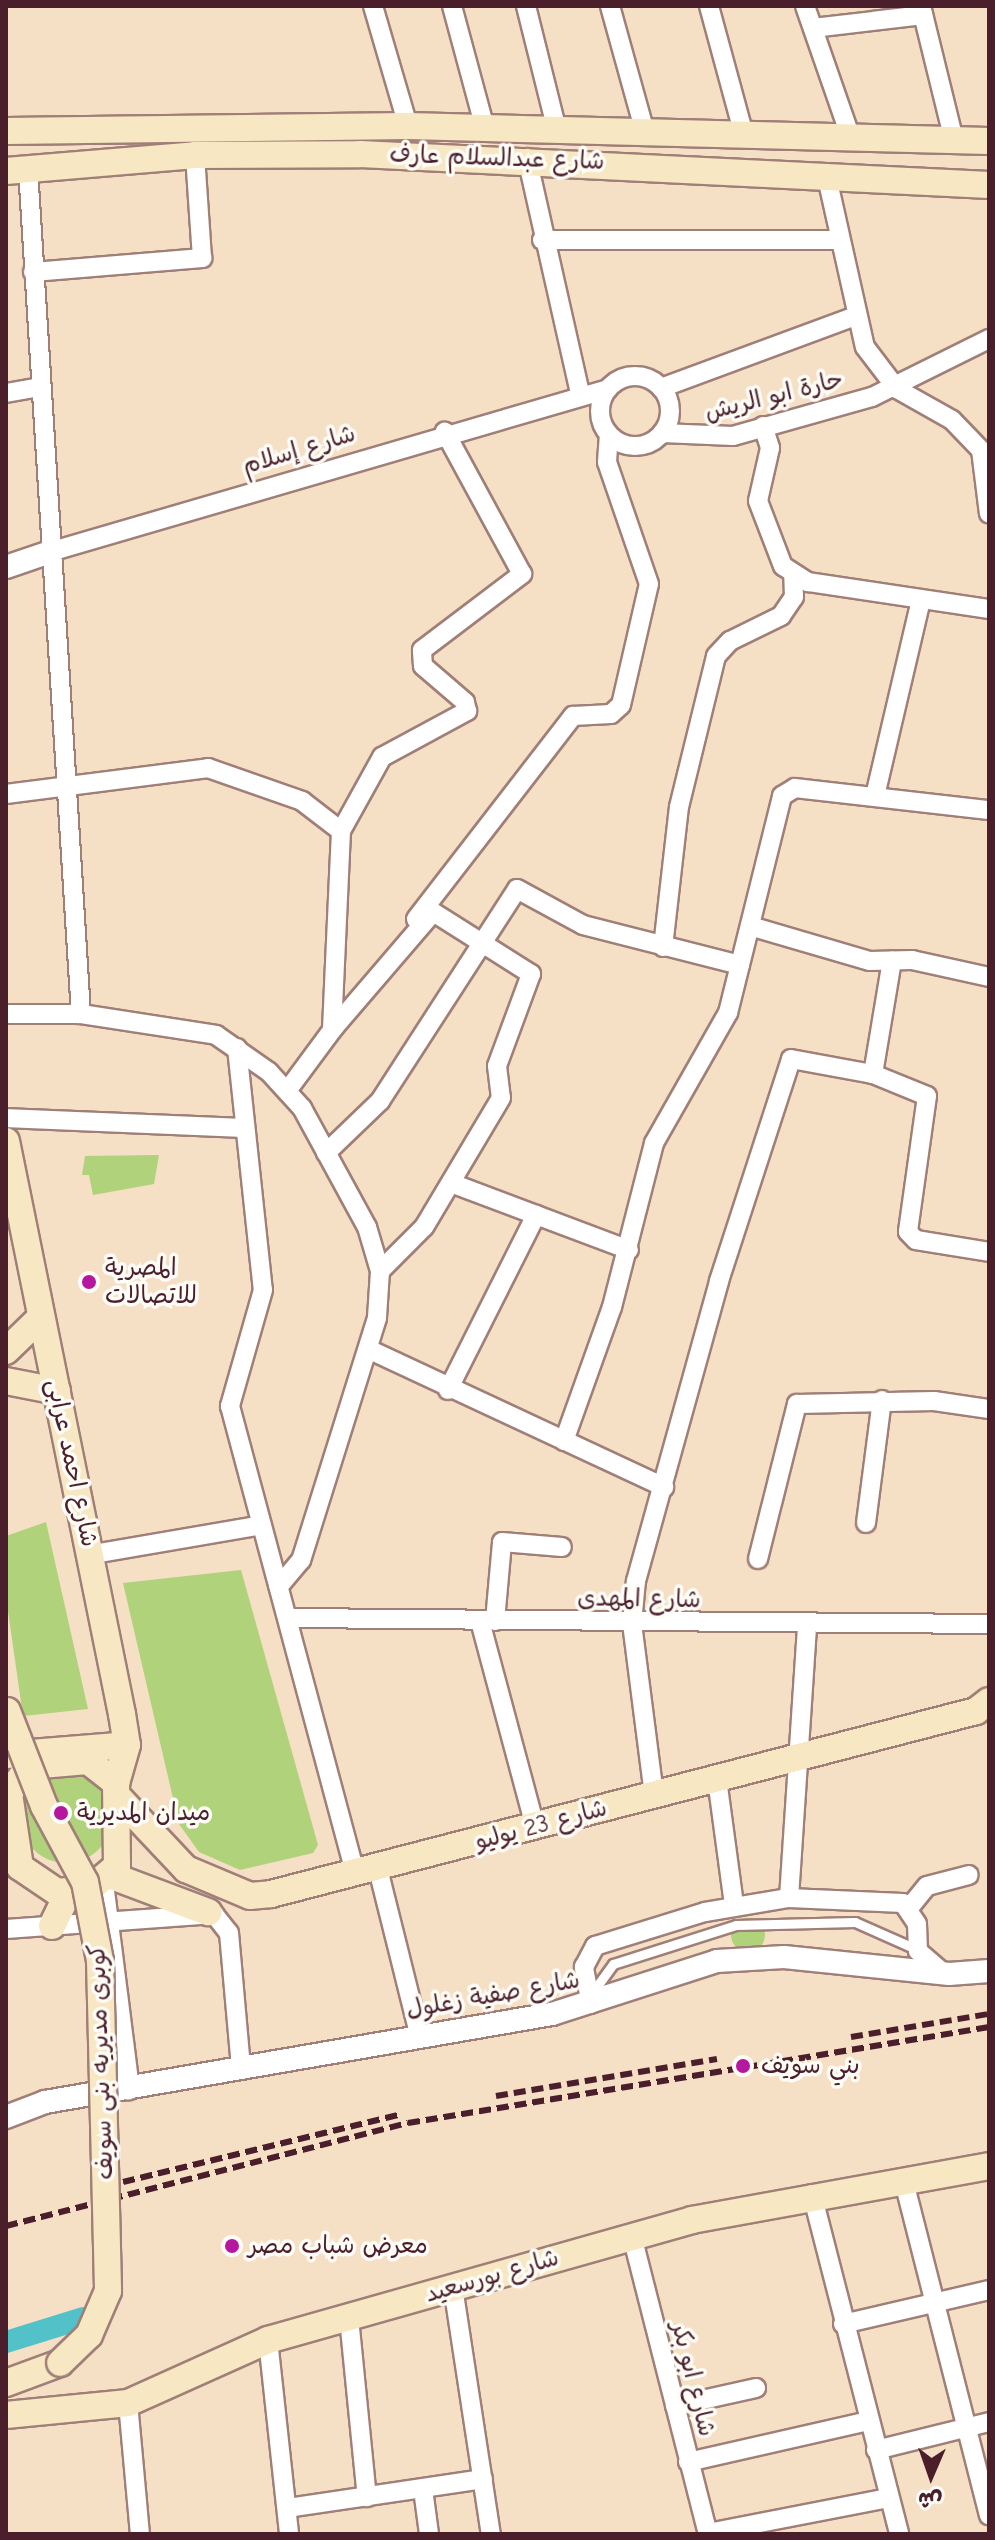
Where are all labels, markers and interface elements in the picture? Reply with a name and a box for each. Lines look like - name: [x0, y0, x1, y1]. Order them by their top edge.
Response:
- street label: شارع عبدالسلام عارف: [389, 140, 605, 176]
- street label: حارة ابو الريش: [702, 365, 846, 427]
- street label: شارع إسلام: [239, 419, 359, 481]
- place label: المصرية للاتصالات: [105, 1254, 197, 1310]
- marker: المصرية للاتصالات: [80, 1273, 98, 1291]
- street label: شارع احمد عرابى: [40, 1376, 104, 1550]
- street label: شارع المهدى: [577, 1584, 701, 1614]
- street label: شارع 23 يوليو: [472, 1794, 610, 1856]
- place label: ميدان المديرية: [77, 1799, 210, 1827]
- marker: ميدان المديرية: [52, 1804, 70, 1822]
- street label: كوبرى مديريه بنى سويف: [82, 1944, 120, 2180]
- street label: شارع صفية زغلول: [404, 1966, 582, 2024]
- place label: بني سويف: [761, 2052, 860, 2080]
- marker: بني سويف: [732, 2055, 754, 2077]
- place label: معرض شباب مصر: [248, 2232, 428, 2260]
- marker: معرض شباب مصر: [223, 2237, 241, 2255]
- street label: شارع بورسعيد: [422, 2243, 562, 2309]
- street label: شارع ابو بكر: [665, 2319, 721, 2439]
- north arrow: [891, 2436, 971, 2516]
- text: ش: [918, 2487, 943, 2513]

